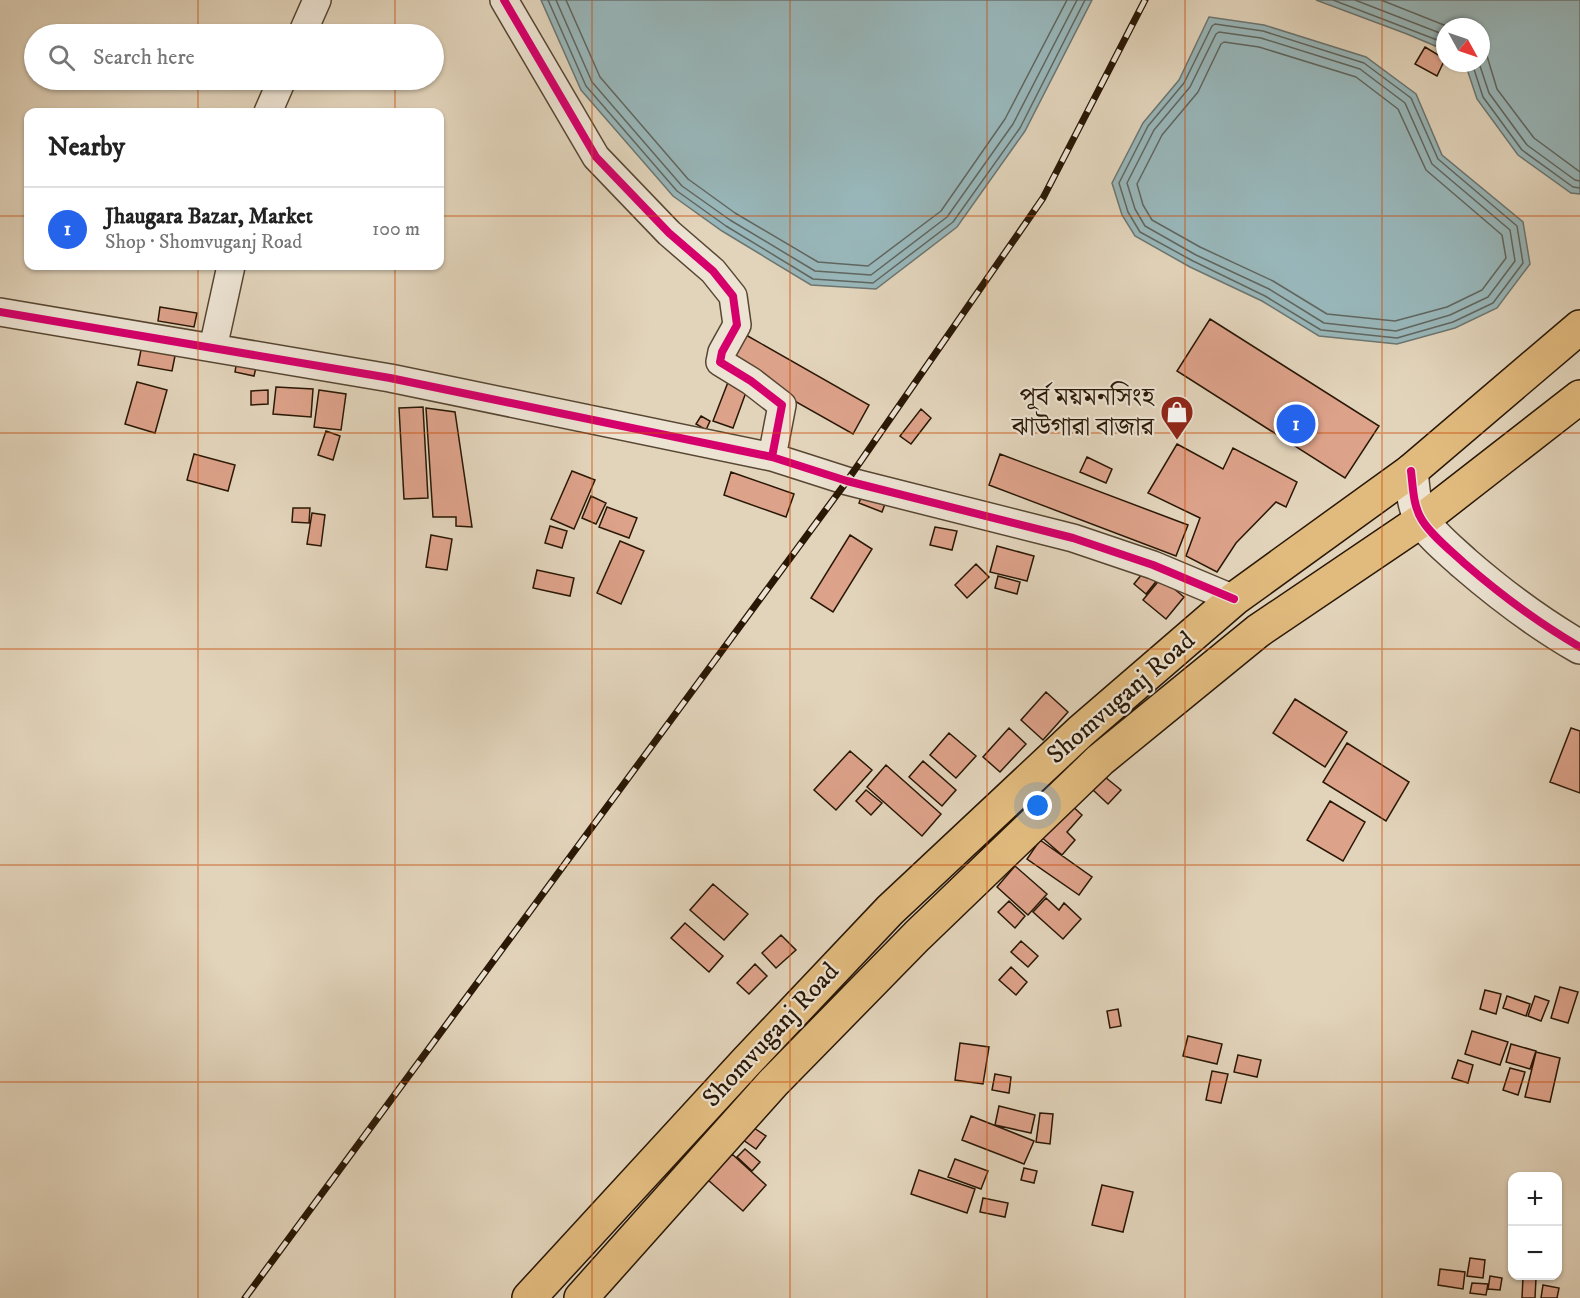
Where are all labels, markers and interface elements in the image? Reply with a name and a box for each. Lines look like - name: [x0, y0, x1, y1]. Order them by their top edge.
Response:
- north arrow: [1436, 18, 1490, 72]
- search box: [24, 24, 444, 90]
- icon: search: [45, 41, 78, 74]
- text: Search here: [93, 44, 195, 71]
- text: Nearby: [48, 131, 125, 164]
- text: Jhaugara Bazar, Market: [105, 203, 313, 230]
- text: 1: [64, 217, 71, 242]
- text: 100 m: [372, 217, 420, 242]
- text: Shop · Shomvuganj Road: [105, 230, 302, 255]
- place label: পূর্ব ময়মনসিংহ ঝাউগারা বাজার: [1011, 381, 1156, 444]
- shop icon: পূর্ব ময়মনসিংহ ঝাউগারা বাজার: [1159, 394, 1195, 441]
- pin: 1: [1276, 402, 1316, 446]
- street label: Shomvuganj Road: [1040, 624, 1202, 772]
- your location: [1023, 791, 1052, 820]
- street label: Shomvuganj Road: [695, 956, 847, 1114]
- map controls: [1508, 1172, 1562, 1280]
- button: +: [1508, 1172, 1562, 1226]
- button: −: [1508, 1226, 1562, 1280]

